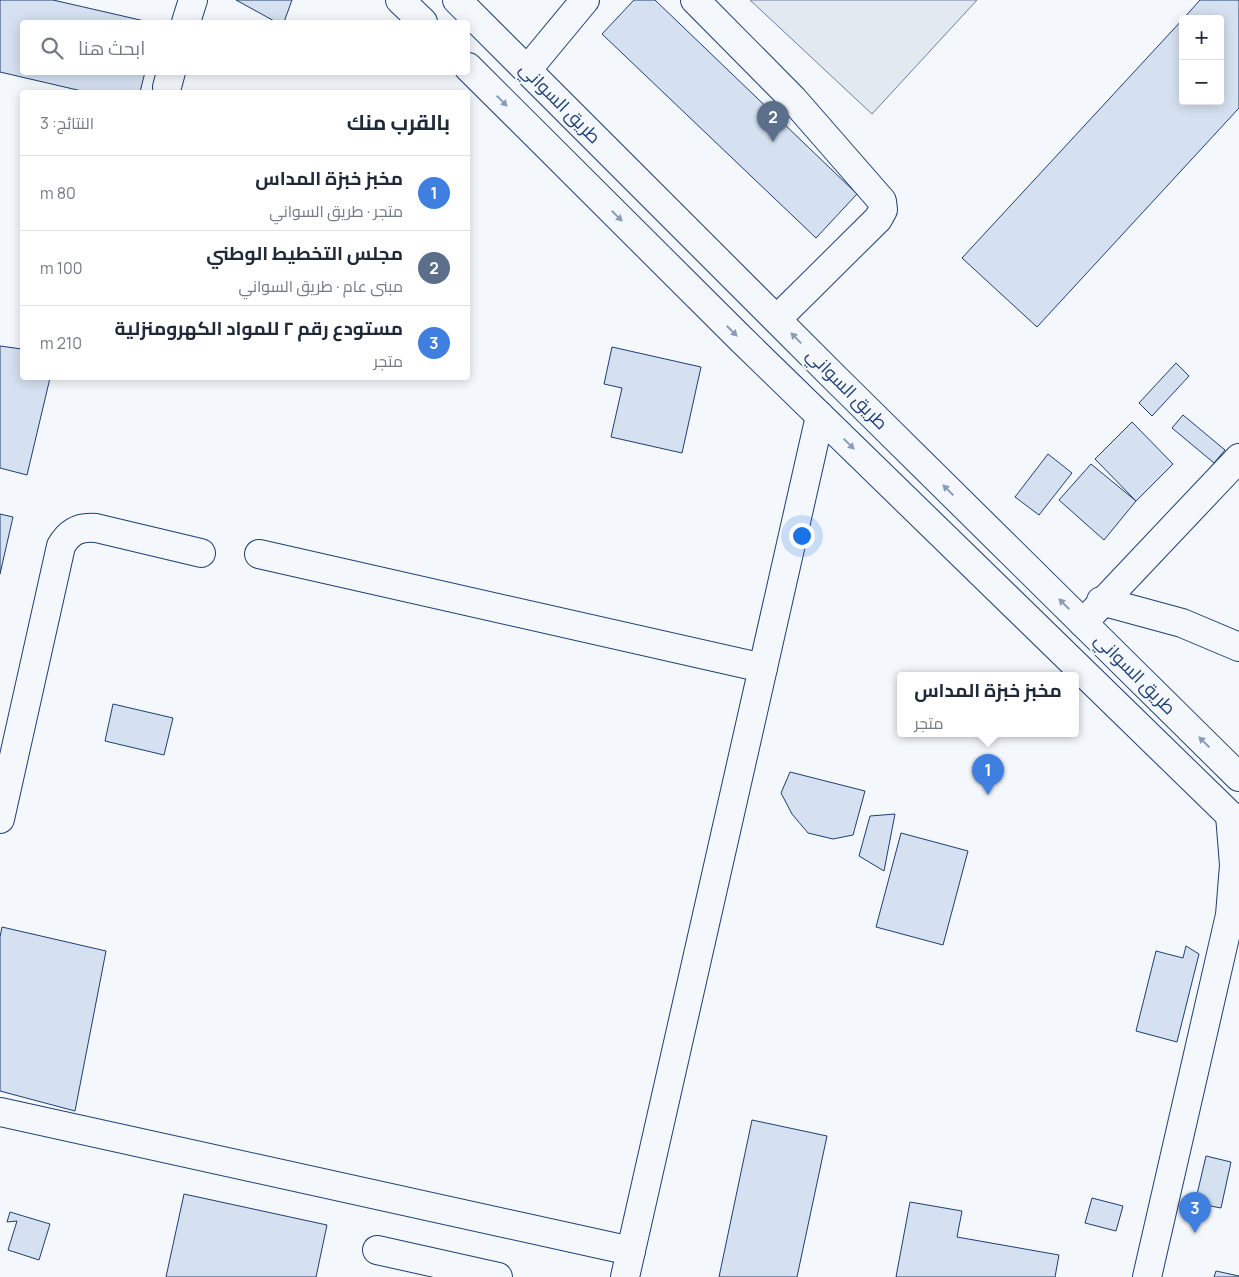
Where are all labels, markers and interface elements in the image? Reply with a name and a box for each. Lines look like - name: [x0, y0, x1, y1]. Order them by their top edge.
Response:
- map controls: [1179, 15, 1224, 105]
- button: +: [1179, 15, 1224, 60]
- search box: [20, 20, 470, 75]
- icon: search: [38, 34, 66, 62]
- text: ابحث هنا: [78, 35, 145, 61]
- street label: طريق السواني: [513, 56, 607, 150]
- button: −: [1179, 60, 1224, 105]
- one-way arrow: [496, 95, 508, 107]
- pin: 2: [757, 101, 789, 142]
- text: بالقرب منك: [347, 108, 450, 136]
- text: النتائج: 3: [40, 112, 94, 134]
- text: مخبز خبزة المداس: [255, 165, 403, 191]
- text: 80 m: [40, 182, 76, 204]
- text: 1: [431, 182, 438, 204]
- text: متجر · طريق السواني: [269, 200, 403, 222]
- one-way arrow: [611, 210, 623, 222]
- text: مجلس التخطيط الوطني: [206, 240, 403, 266]
- text: 100 m: [40, 257, 83, 279]
- text: 2: [429, 257, 439, 279]
- text: مبنى عام · طريق السواني: [239, 275, 403, 297]
- text: مستودع رقم ٢ للمواد الكهرومنزلية: [115, 315, 403, 341]
- one-way arrow: [726, 324, 738, 336]
- text: 210 m: [40, 332, 82, 354]
- text: 3: [429, 332, 439, 354]
- one-way arrow: [790, 332, 802, 344]
- street label: طريق السواني: [800, 342, 894, 436]
- text: متجر: [374, 350, 403, 372]
- one-way arrow: [842, 438, 854, 450]
- one-way arrow: [942, 484, 954, 496]
- your location: [789, 523, 815, 549]
- one-way arrow: [1058, 598, 1070, 610]
- street label: طريق السواني: [1088, 627, 1182, 721]
- popup: [897, 672, 1079, 737]
- text: مخبز خبزة المداس: [914, 677, 1062, 703]
- text: متجر: [914, 712, 944, 734]
- one-way arrow: [1198, 737, 1210, 749]
- pin: 1: [972, 754, 1004, 795]
- pin: 3: [1179, 1192, 1211, 1233]

